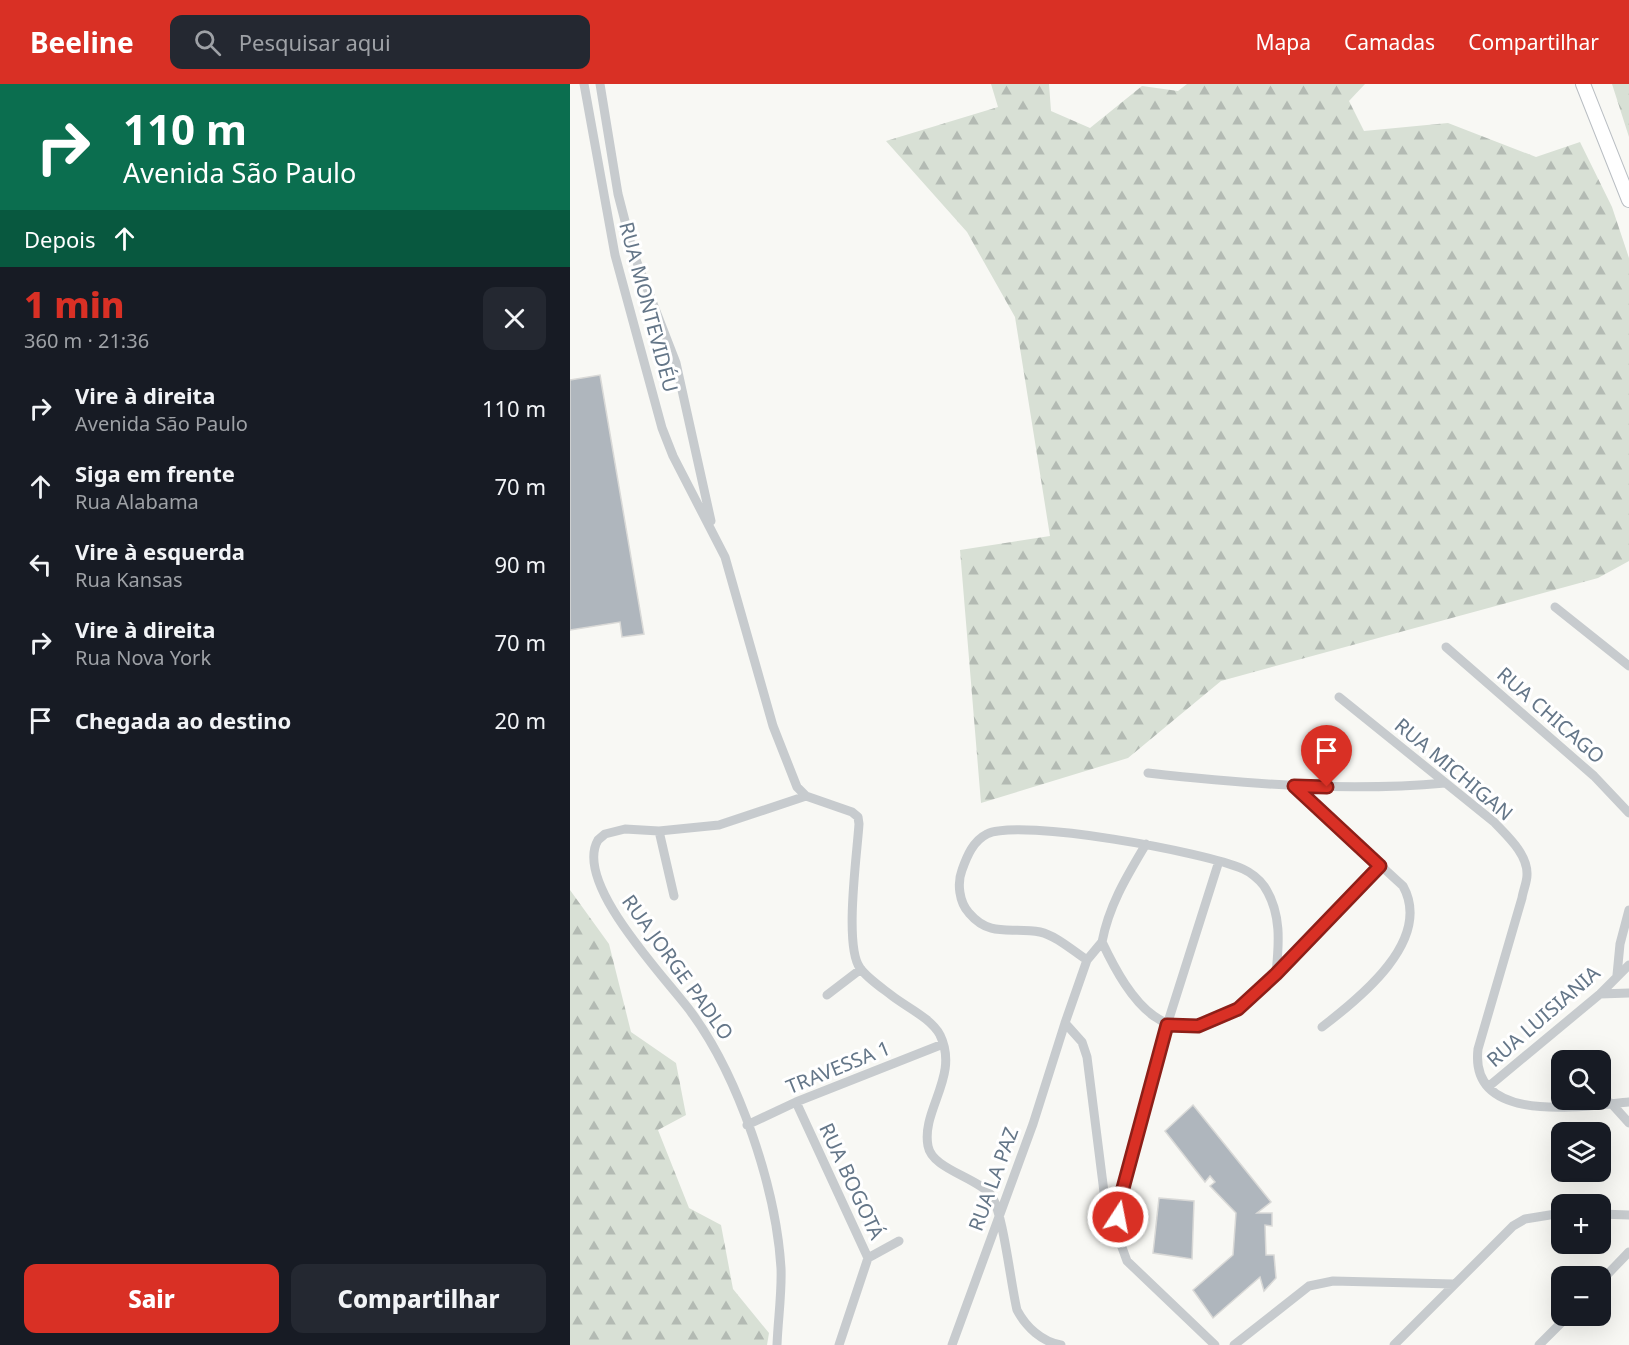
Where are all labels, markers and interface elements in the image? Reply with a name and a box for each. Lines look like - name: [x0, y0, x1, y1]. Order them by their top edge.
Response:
- search box: [170, 15, 590, 69]
- text: Beeline: [30, 23, 134, 61]
- icon: search: [191, 26, 224, 59]
- text: Pesquisar aqui: [239, 27, 391, 57]
- text: Mapa: [1255, 28, 1311, 56]
- text: Camadas: [1344, 28, 1435, 56]
- text: Compartilhar: [1468, 28, 1599, 56]
- text: 110 m: [123, 100, 247, 157]
- icon: right: [24, 108, 102, 186]
- text: Avenida São Paulo: [123, 154, 356, 191]
- street label: RUA MONTEVIDÉU: [613, 219, 685, 395]
- icon: ahead: [108, 222, 141, 255]
- text: Depois: [24, 224, 96, 254]
- text: 1 min: [24, 280, 125, 329]
- button: close: [483, 287, 546, 350]
- text: 360 m · 21:36: [24, 327, 149, 354]
- text: Vire à direita: [75, 380, 215, 410]
- icon: right: [24, 392, 57, 425]
- text: 110 m: [482, 393, 546, 423]
- text: Avenida São Paulo: [75, 410, 248, 437]
- text: Siga em frente: [75, 458, 235, 488]
- icon: ahead: [24, 470, 57, 503]
- text: 70 m: [495, 471, 546, 501]
- text: Rua Alabama: [75, 488, 199, 515]
- text: Vire à esquerda: [75, 536, 245, 566]
- icon: left: [24, 548, 57, 581]
- text: 90 m: [495, 549, 546, 579]
- text: Rua Kansas: [75, 566, 183, 593]
- text: Vire à direita: [75, 614, 215, 644]
- icon: right: [24, 626, 57, 659]
- text: 70 m: [495, 627, 546, 657]
- text: Rua Nova York: [75, 644, 211, 671]
- street label: RUA CHICAGO: [1491, 661, 1611, 769]
- icon: arrive: [24, 704, 57, 737]
- text: Chegada ao destino: [75, 705, 291, 735]
- text: 20 m: [495, 705, 546, 735]
- street label: RUA MICHIGAN: [1389, 712, 1519, 826]
- pin: [1301, 725, 1352, 787]
- icon: arrive: [1310, 734, 1343, 767]
- street label: RUA JORGE PADLO: [616, 889, 740, 1045]
- street label: RUA LUISIANIA: [1481, 959, 1606, 1073]
- street label: TRAVESSA 1: [782, 1034, 894, 1100]
- map controls: [1551, 1050, 1611, 1326]
- button: search: [1551, 1050, 1611, 1110]
- street label: RUA BOGOTÁ: [813, 1118, 891, 1244]
- button: layers: [1551, 1122, 1611, 1182]
- street label: RUA LA PAZ: [962, 1123, 1024, 1235]
- position arrow: [1086, 1185, 1150, 1249]
- button: +: [1551, 1194, 1611, 1254]
- button: Sair: [24, 1264, 279, 1333]
- button: Compartilhar: [291, 1264, 546, 1333]
- button: −: [1551, 1266, 1611, 1326]

